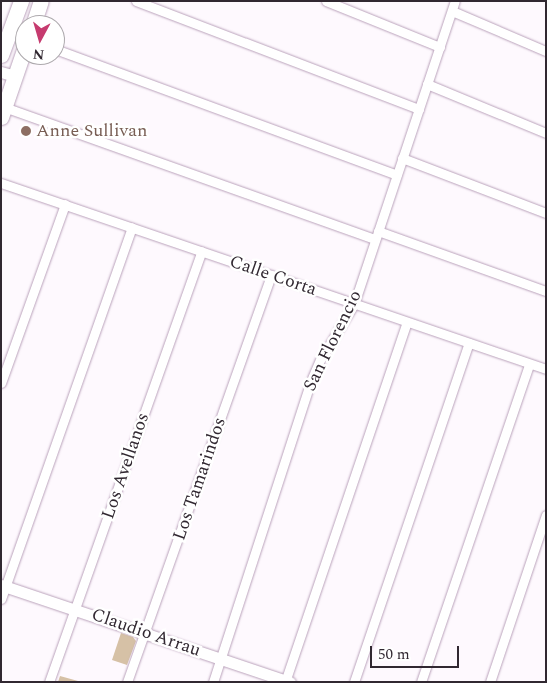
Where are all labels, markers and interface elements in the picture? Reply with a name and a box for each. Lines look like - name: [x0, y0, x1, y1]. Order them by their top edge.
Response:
- north arrow: [15, 15, 65, 65]
- text: N: [32, 43, 45, 65]
- place label: Anne Sullivan: [36, 120, 147, 142]
- marker: Anne Sullivan: [20, 125, 32, 137]
- street label: Calle Corta: [227, 251, 319, 301]
- street label: San Florencio: [299, 287, 367, 395]
- street label: Los Avellanos: [98, 410, 154, 522]
- street label: Los Tamarindos: [169, 415, 231, 543]
- street label: Claudio Arrau: [89, 604, 203, 662]
- scale bar: [372, 636, 461, 668]
- text: 50 m: [378, 643, 410, 666]

